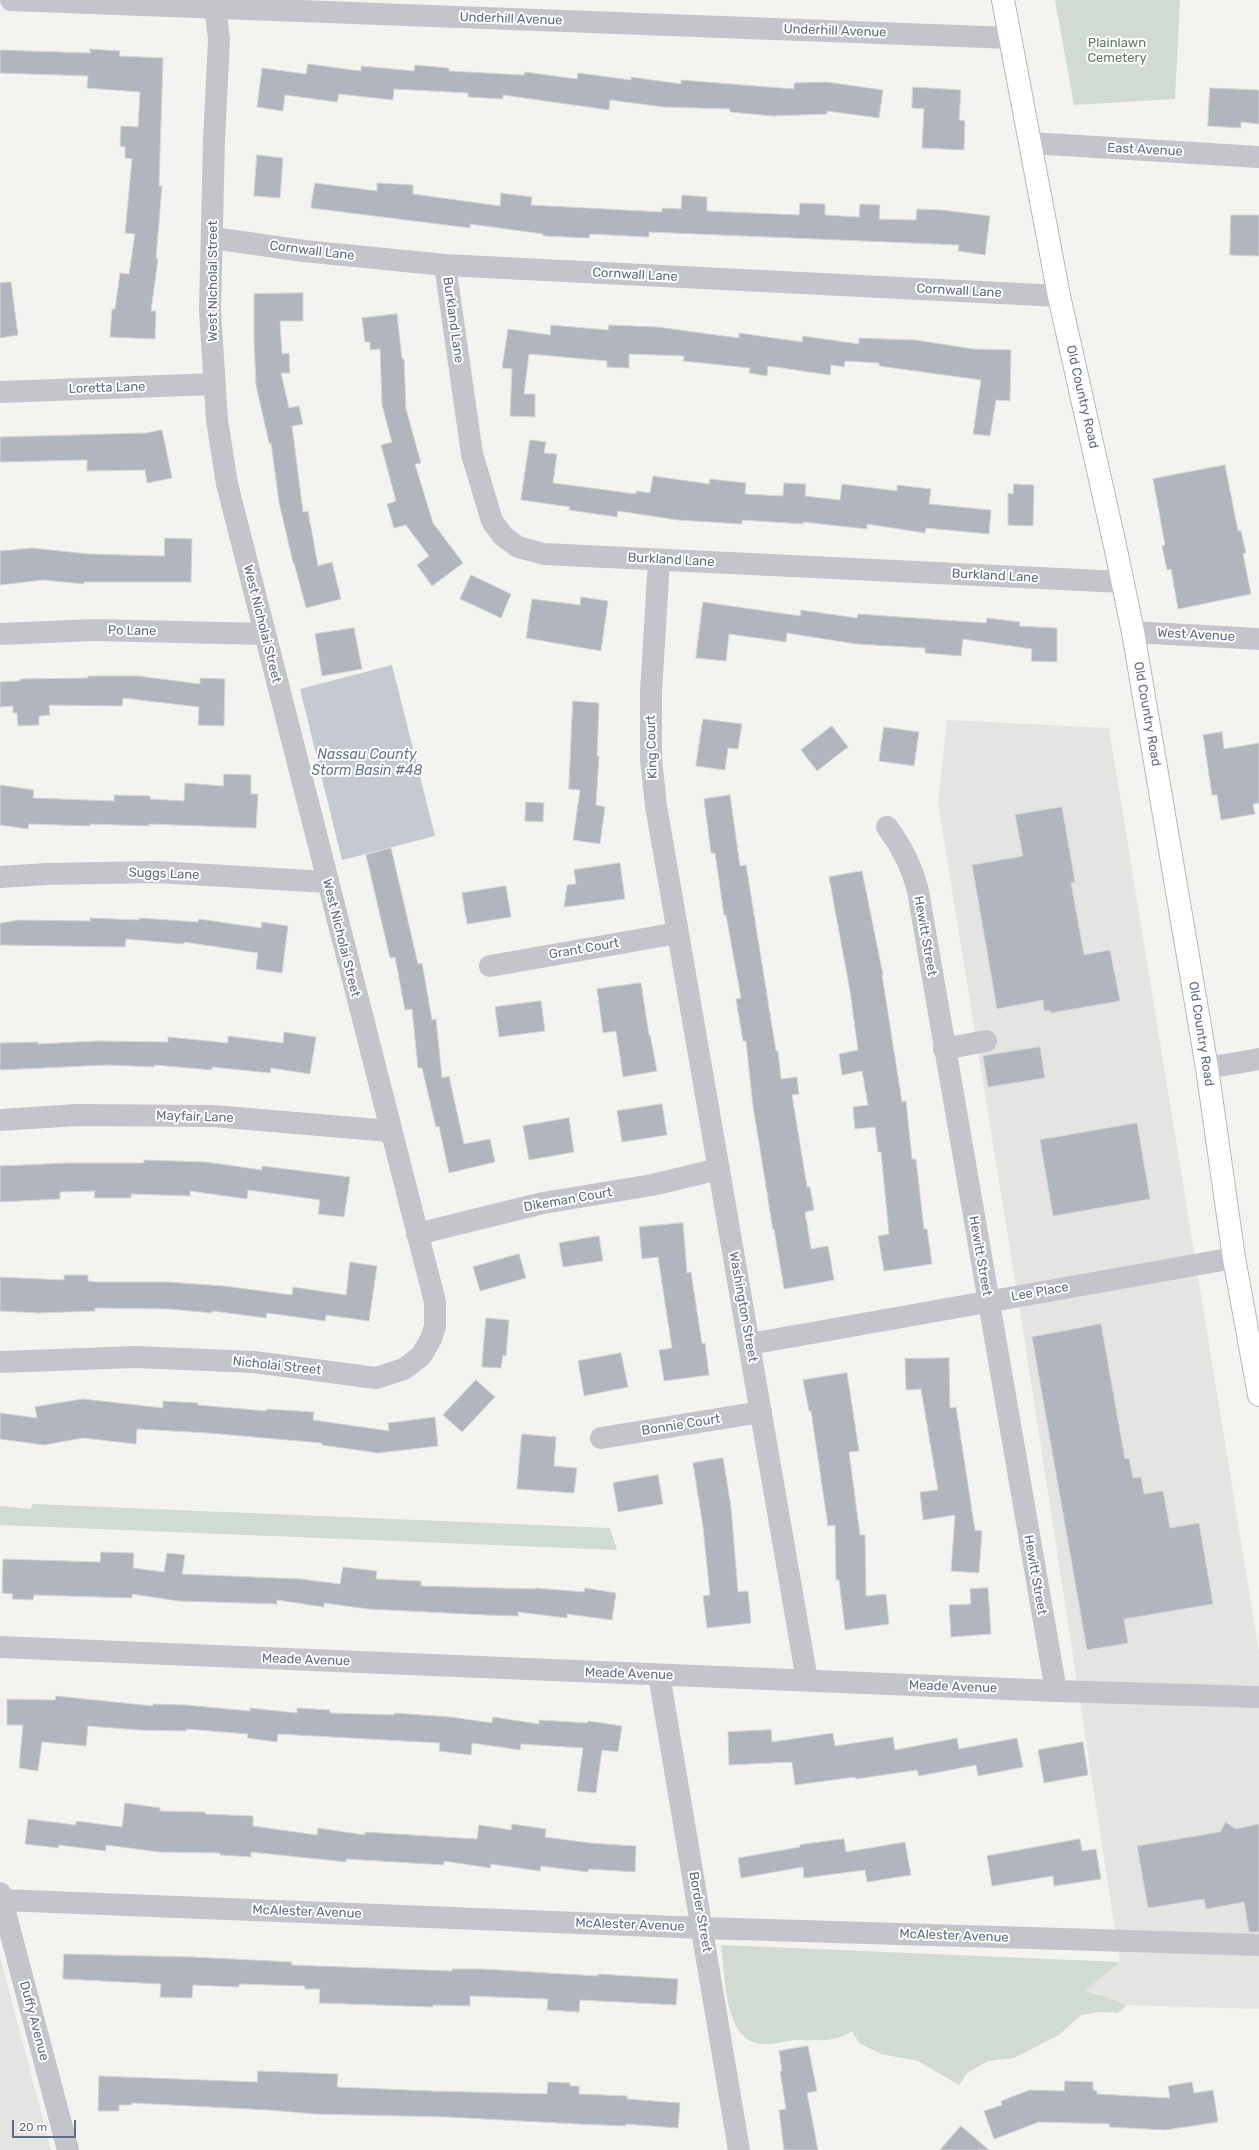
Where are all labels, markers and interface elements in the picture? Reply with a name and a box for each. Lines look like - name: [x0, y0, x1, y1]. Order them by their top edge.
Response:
- street label: Underhill Avenue: [459, 9, 563, 29]
- street label: Underhill Avenue: [783, 21, 887, 41]
- park label: Plainlawn Cemetery: [1087, 35, 1147, 66]
- street label: East Avenue: [1107, 140, 1183, 160]
- street label: West Nicholai Street: [205, 220, 221, 342]
- street label: Cornwall Lane: [269, 238, 355, 264]
- street label: Cornwall Lane: [592, 265, 678, 285]
- street label: Burkland Lane: [439, 276, 467, 364]
- street label: Cornwall Lane: [916, 281, 1002, 301]
- street label: Old Country Road: [1062, 344, 1102, 450]
- street label: Loretta Lane: [68, 379, 146, 397]
- street label: Burkland Lane: [627, 550, 715, 570]
- street label: West Nicholai Street: [240, 563, 284, 685]
- street label: Burkland Lane: [951, 566, 1039, 586]
- street label: Po Lane: [108, 623, 156, 639]
- street label: West Avenue: [1157, 625, 1235, 645]
- street label: Old Country Road: [1130, 661, 1164, 767]
- street label: King Court: [643, 715, 661, 779]
- water label: Nassau County Storm Basin #48: [312, 747, 422, 780]
- street label: Suggs Lane: [128, 865, 200, 883]
- street label: West Nicholai Street: [319, 877, 363, 999]
- street label: Hewitt Street: [910, 895, 940, 977]
- street label: Grant Court: [548, 935, 620, 963]
- street label: Old Country Road: [1185, 981, 1217, 1087]
- street label: Mayfair Lane: [156, 1108, 234, 1126]
- street label: Dikeman Court: [523, 1185, 613, 1215]
- street label: Hewitt Street: [965, 1215, 995, 1297]
- street label: Washington Street: [726, 1251, 760, 1363]
- street label: Lee Place: [1010, 1279, 1070, 1305]
- street label: Nicholai Street: [232, 1354, 322, 1378]
- street label: Bonnie Court: [641, 1411, 721, 1439]
- street label: Hewitt Street: [1020, 1534, 1050, 1616]
- street label: Meade Avenue: [261, 1651, 351, 1669]
- street label: Meade Avenue: [584, 1665, 674, 1683]
- street label: Meade Avenue: [908, 1678, 998, 1696]
- street label: Border Street: [685, 1870, 715, 1954]
- street label: McAlester Avenue: [252, 1902, 362, 1922]
- street label: McAlester Avenue: [575, 1915, 685, 1935]
- street label: McAlester Avenue: [899, 1926, 1009, 1946]
- street label: Duffy Avenue: [16, 1980, 52, 2062]
- scale bar: [14, 2112, 78, 2138]
- text: 20 m: [19, 2120, 47, 2134]

